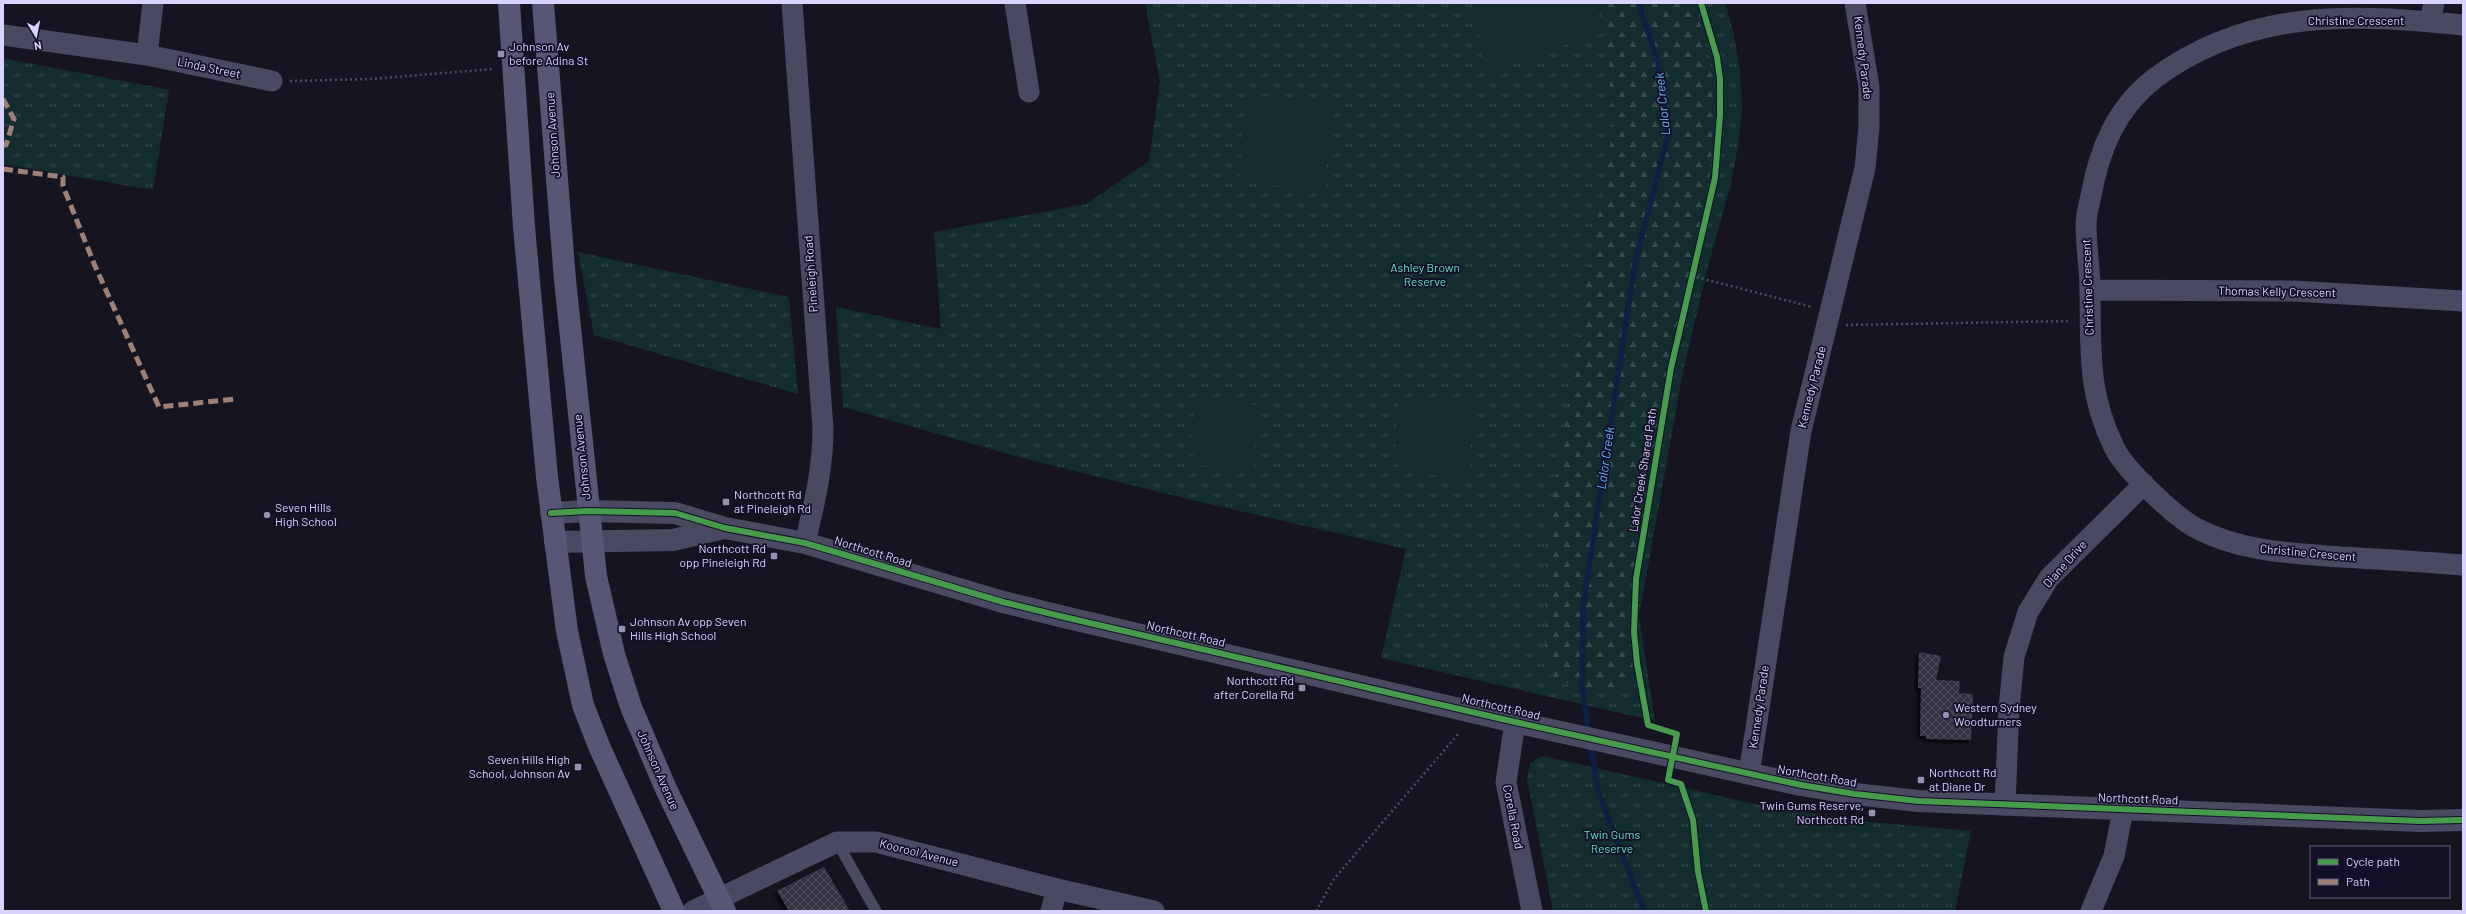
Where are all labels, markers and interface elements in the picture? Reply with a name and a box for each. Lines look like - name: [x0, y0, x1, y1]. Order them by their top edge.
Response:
- street label: Christine Crescent: [2308, 13, 2404, 27]
- street label: Kennedy Parade: [1852, 15, 1876, 100]
- north arrow: [16, 16, 56, 56]
- text: N: [33, 39, 43, 53]
- place label: Johnson Av before Adina St: [509, 39, 588, 67]
- marker: Johnson Av before Adina St: [496, 49, 506, 59]
- street label: Linda Street: [176, 54, 242, 81]
- water label: Lalor Creek: [1651, 71, 1673, 136]
- street label: Johnson Avenue: [542, 92, 562, 178]
- street label: Pineleigh Road: [800, 235, 820, 313]
- street label: Christine Crescent: [2078, 238, 2096, 336]
- park label: Ashley Brown Reserve: [1390, 260, 1460, 288]
- street label: Thomas Kelly Crescent: [2218, 283, 2336, 299]
- street label: Kennedy Parade: [1794, 344, 1828, 429]
- street label: Lalor Creek Shared Path: [1625, 407, 1659, 533]
- street label: Johnson Avenue: [570, 414, 592, 500]
- water label: Lalor Creek: [1593, 425, 1617, 490]
- place label: Northcott Rd at Pineleigh Rd: [734, 487, 811, 515]
- marker: Northcott Rd at Pineleigh Rd: [721, 497, 731, 507]
- place label: Seven Hills High School: [275, 500, 337, 528]
- marker: Seven Hills High School: [262, 510, 272, 520]
- street label: Northcott Road: [833, 533, 914, 569]
- street label: Diane Drive: [2039, 537, 2089, 590]
- place label: Northcott Rd opp Pineleigh Rd: [680, 541, 766, 569]
- street label: Christine Crescent: [2259, 541, 2357, 563]
- marker: Northcott Rd opp Pineleigh Rd: [769, 551, 779, 561]
- place label: Johnson Av opp Seven Hills High School: [630, 614, 746, 642]
- street label: Northcott Road: [1146, 617, 1227, 649]
- marker: Johnson Av opp Seven Hills High School: [617, 624, 627, 634]
- street label: Kennedy Parade: [1745, 664, 1771, 749]
- place label: Northcott Rd after Corella Rd: [1214, 673, 1294, 701]
- marker: Northcott Rd after Corella Rd: [1297, 683, 1307, 693]
- street label: Northcott Road: [1461, 690, 1542, 722]
- place label: Western Sydney Woodturners: [1954, 700, 2037, 728]
- marker: Western Sydney Woodturners: [1941, 710, 1951, 720]
- street label: Johnson Avenue: [635, 728, 683, 812]
- place label: Seven Hills High School, Johnson Av: [469, 752, 570, 780]
- street label: Northcott Road: [1776, 761, 1858, 789]
- marker: Seven Hills High School, Johnson Av: [573, 762, 583, 772]
- place label: Northcott Rd at Diane Dr: [1929, 765, 1997, 793]
- marker: Northcott Rd at Diane Dr: [1916, 775, 1926, 785]
- street label: Corella Road: [1501, 784, 1527, 850]
- street label: Northcott Road: [2098, 790, 2178, 806]
- place label: Twin Gums Reserve, Northcott Rd: [1760, 798, 1864, 826]
- marker: Twin Gums Reserve, Northcott Rd: [1867, 808, 1877, 818]
- park label: Twin Gums Reserve: [1584, 827, 1640, 855]
- street label: Koorool Avenue: [878, 835, 960, 869]
- legend: [2310, 846, 2450, 898]
- text: Cycle path: [2346, 854, 2400, 868]
- text: Path: [2346, 874, 2370, 888]

